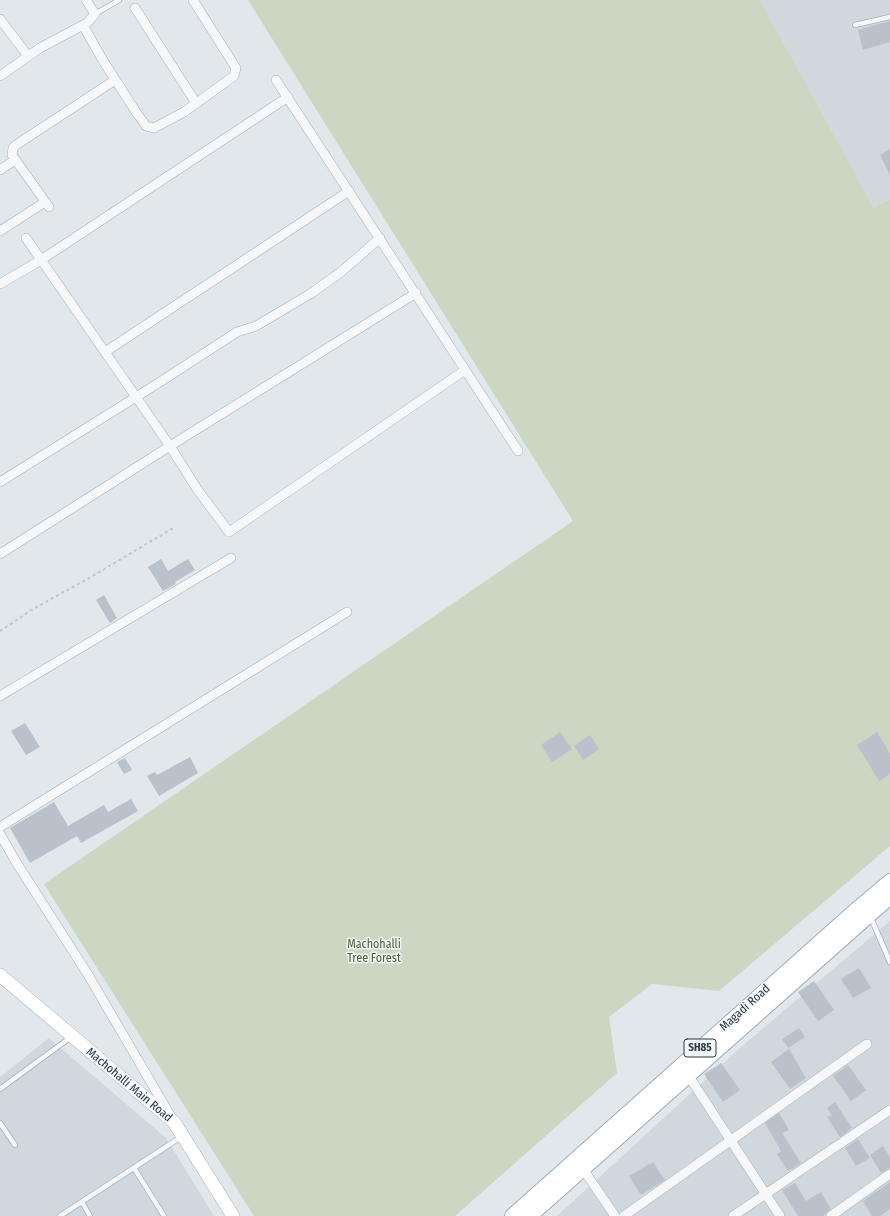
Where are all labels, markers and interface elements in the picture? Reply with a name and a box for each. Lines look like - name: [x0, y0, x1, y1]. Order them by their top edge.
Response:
- park label: Machohalli Tree Forest: [347, 938, 401, 966]
- street label: Magadi Road: [717, 982, 773, 1034]
- road number: SH85: [684, 1039, 716, 1057]
- street label: Machohalli Main Road: [83, 1045, 175, 1125]

